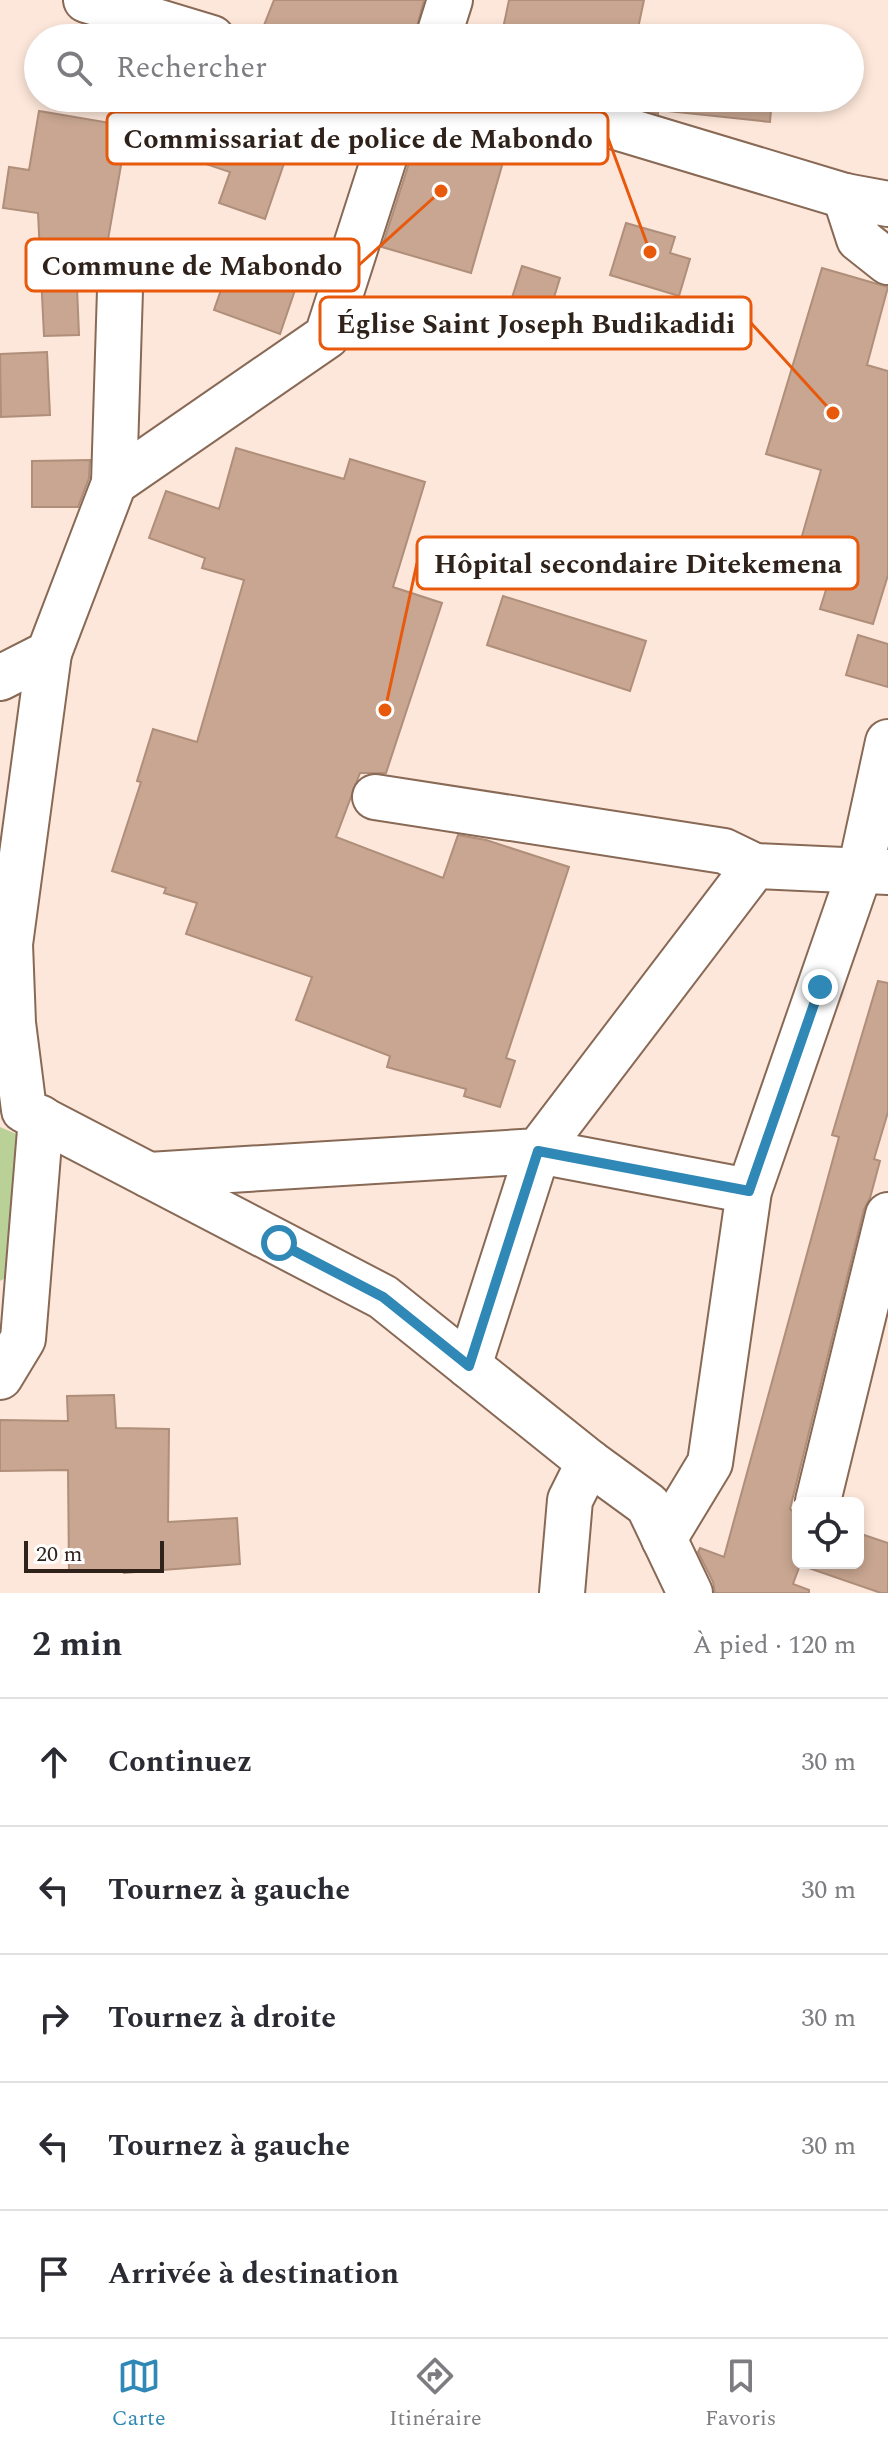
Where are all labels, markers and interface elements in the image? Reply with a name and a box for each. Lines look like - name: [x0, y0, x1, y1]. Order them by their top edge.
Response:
- search box: [24, 24, 864, 112]
- text: Rechercher: [116, 45, 267, 91]
- icon: search: [52, 46, 96, 90]
- callout: Commissariat de police de Mabondo: [107, 112, 608, 164]
- text: Commissariat de police de Mabondo: [123, 118, 593, 161]
- callout: Commune de Mabondo: [26, 239, 359, 291]
- text: Commune de Mabondo: [42, 245, 342, 288]
- callout: Église Saint Joseph Budikadidi: [320, 297, 751, 349]
- text: Église Saint Joseph Budikadidi: [337, 303, 735, 346]
- callout: Hôpital secondaire Ditekemena: [417, 537, 858, 589]
- text: Hôpital secondaire Ditekemena: [434, 543, 843, 586]
- route end: [802, 969, 838, 1005]
- route start: [261, 1225, 297, 1261]
- map controls: [792, 1497, 864, 1569]
- button: locate: [792, 1497, 864, 1569]
- scale bar: [24, 1537, 164, 1573]
- text: 20 m: [36, 1538, 82, 1571]
- text: 2 min: [32, 1619, 122, 1671]
- text: À pied · 120 m: [693, 1625, 856, 1665]
- text: Continuez: [108, 1739, 252, 1785]
- icon: ahead: [32, 1740, 76, 1784]
- text: 30 m: [801, 1742, 856, 1782]
- text: Tournez à gauche: [108, 1867, 350, 1913]
- icon: left: [32, 1868, 76, 1912]
- text: 30 m: [801, 1870, 856, 1910]
- text: Tournez à droite: [108, 1995, 336, 2041]
- icon: right: [32, 1996, 76, 2040]
- text: 30 m: [801, 1998, 856, 2038]
- text: Tournez à gauche: [108, 2123, 350, 2169]
- icon: left: [32, 2124, 76, 2168]
- text: 30 m: [801, 2126, 856, 2166]
- text: Arrivée à destination: [108, 2251, 399, 2297]
- icon: arrive: [32, 2252, 76, 2296]
- tab: Carte: [112, 2354, 166, 2435]
- tab: Itinéraire: [389, 2354, 482, 2435]
- tab: Favoris: [705, 2354, 776, 2435]

